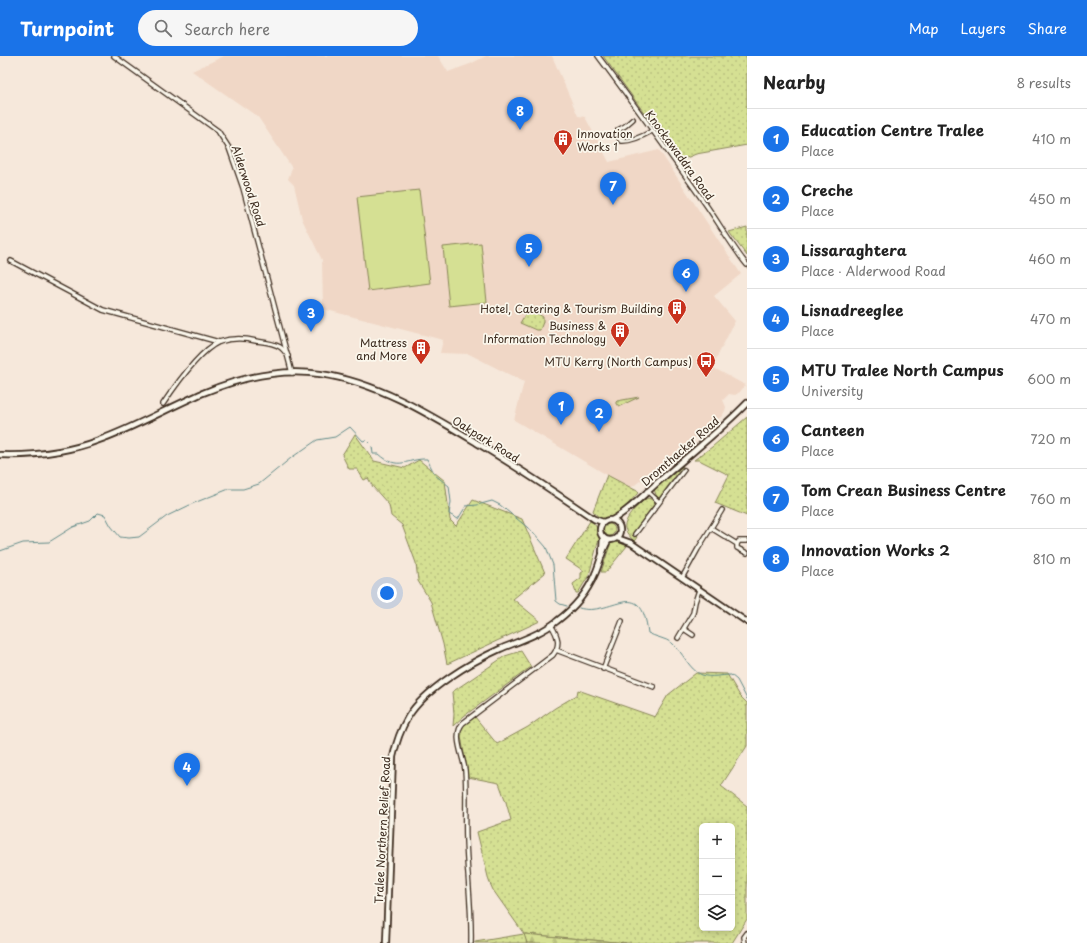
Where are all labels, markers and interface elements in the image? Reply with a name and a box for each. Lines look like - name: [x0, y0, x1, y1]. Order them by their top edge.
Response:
- search box: [138, 10, 418, 46]
- text: Turnpoint: [20, 14, 114, 42]
- icon: search: [152, 17, 174, 39]
- text: Search here: [184, 17, 270, 40]
- text: Map: [909, 18, 939, 39]
- text: Layers: [961, 18, 1006, 39]
- text: Share: [1028, 18, 1067, 39]
- text: Nearby: [763, 69, 825, 95]
- text: 8 results: [1017, 73, 1071, 92]
- pin: 8: [507, 97, 533, 130]
- street label: Knockawaddra Road: [642, 107, 718, 203]
- text: Education Centre Tralee: [801, 118, 984, 141]
- place label: Innovation Works 1: [577, 125, 633, 155]
- building icon: Innovation Works 1: [552, 128, 574, 156]
- text: 1: [773, 129, 779, 148]
- text: 410 m: [1032, 129, 1071, 148]
- text: Place: [801, 141, 834, 160]
- street label: Alderwood Road: [228, 143, 270, 229]
- pin: 7: [600, 172, 626, 205]
- text: Creche: [801, 178, 853, 201]
- text: 2: [771, 189, 781, 208]
- text: 450 m: [1029, 189, 1071, 208]
- text: Place: [801, 201, 834, 220]
- pin: 5: [516, 234, 542, 267]
- text: Lissaraghtera: [801, 238, 907, 261]
- text: 3: [772, 249, 780, 268]
- text: 460 m: [1028, 249, 1071, 268]
- pin: 6: [673, 259, 699, 292]
- text: Place · Alderwood Road: [801, 261, 946, 280]
- building icon: Hotel, Catering & Tourism Building: [666, 297, 688, 325]
- text: Lisnadreeglee: [801, 298, 903, 321]
- pin: 3: [298, 299, 324, 332]
- place label: Hotel, Catering & Tourism Building: [480, 300, 663, 317]
- text: 4: [772, 309, 780, 328]
- text: 470 m: [1030, 309, 1071, 328]
- place label: Business & Information Technology: [484, 317, 606, 347]
- building icon: Business & Information Technology: [609, 320, 631, 348]
- text: Place: [801, 321, 834, 340]
- place label: Mattress and More: [356, 334, 407, 364]
- building icon: Mattress and More: [410, 337, 432, 365]
- bus stop icon: MTU Kerry (North Campus): [695, 350, 717, 378]
- place label: MTU Kerry (North Campus): [545, 353, 692, 370]
- text: MTU Tralee North Campus: [801, 358, 1004, 381]
- text: 5: [772, 369, 780, 388]
- text: 600 m: [1027, 369, 1071, 388]
- text: University: [801, 381, 863, 400]
- pin: 1: [548, 392, 574, 425]
- pin: 2: [586, 399, 612, 432]
- street label: Oakpark Road: [449, 412, 523, 467]
- street label: Dromthacker Road: [637, 412, 723, 490]
- text: Canteen: [801, 418, 865, 441]
- text: 6: [771, 429, 781, 448]
- text: 720 m: [1031, 429, 1071, 448]
- text: Place: [801, 441, 834, 460]
- text: Tom Crean Business Centre: [801, 478, 1006, 501]
- text: 7: [772, 489, 780, 508]
- text: 760 m: [1030, 489, 1071, 508]
- text: Place: [801, 501, 834, 520]
- text: Innovation Works 2: [801, 538, 950, 561]
- text: 8: [772, 549, 780, 568]
- text: 810 m: [1033, 549, 1071, 568]
- text: Place: [801, 561, 834, 580]
- your location: [377, 583, 397, 603]
- pin: 4: [174, 753, 200, 786]
- street label: Tralee Northern Relief Road: [370, 756, 394, 904]
- map controls: [699, 823, 735, 931]
- button: +: [699, 823, 735, 859]
- button: −: [699, 859, 735, 895]
- button: layers: [699, 895, 735, 931]

